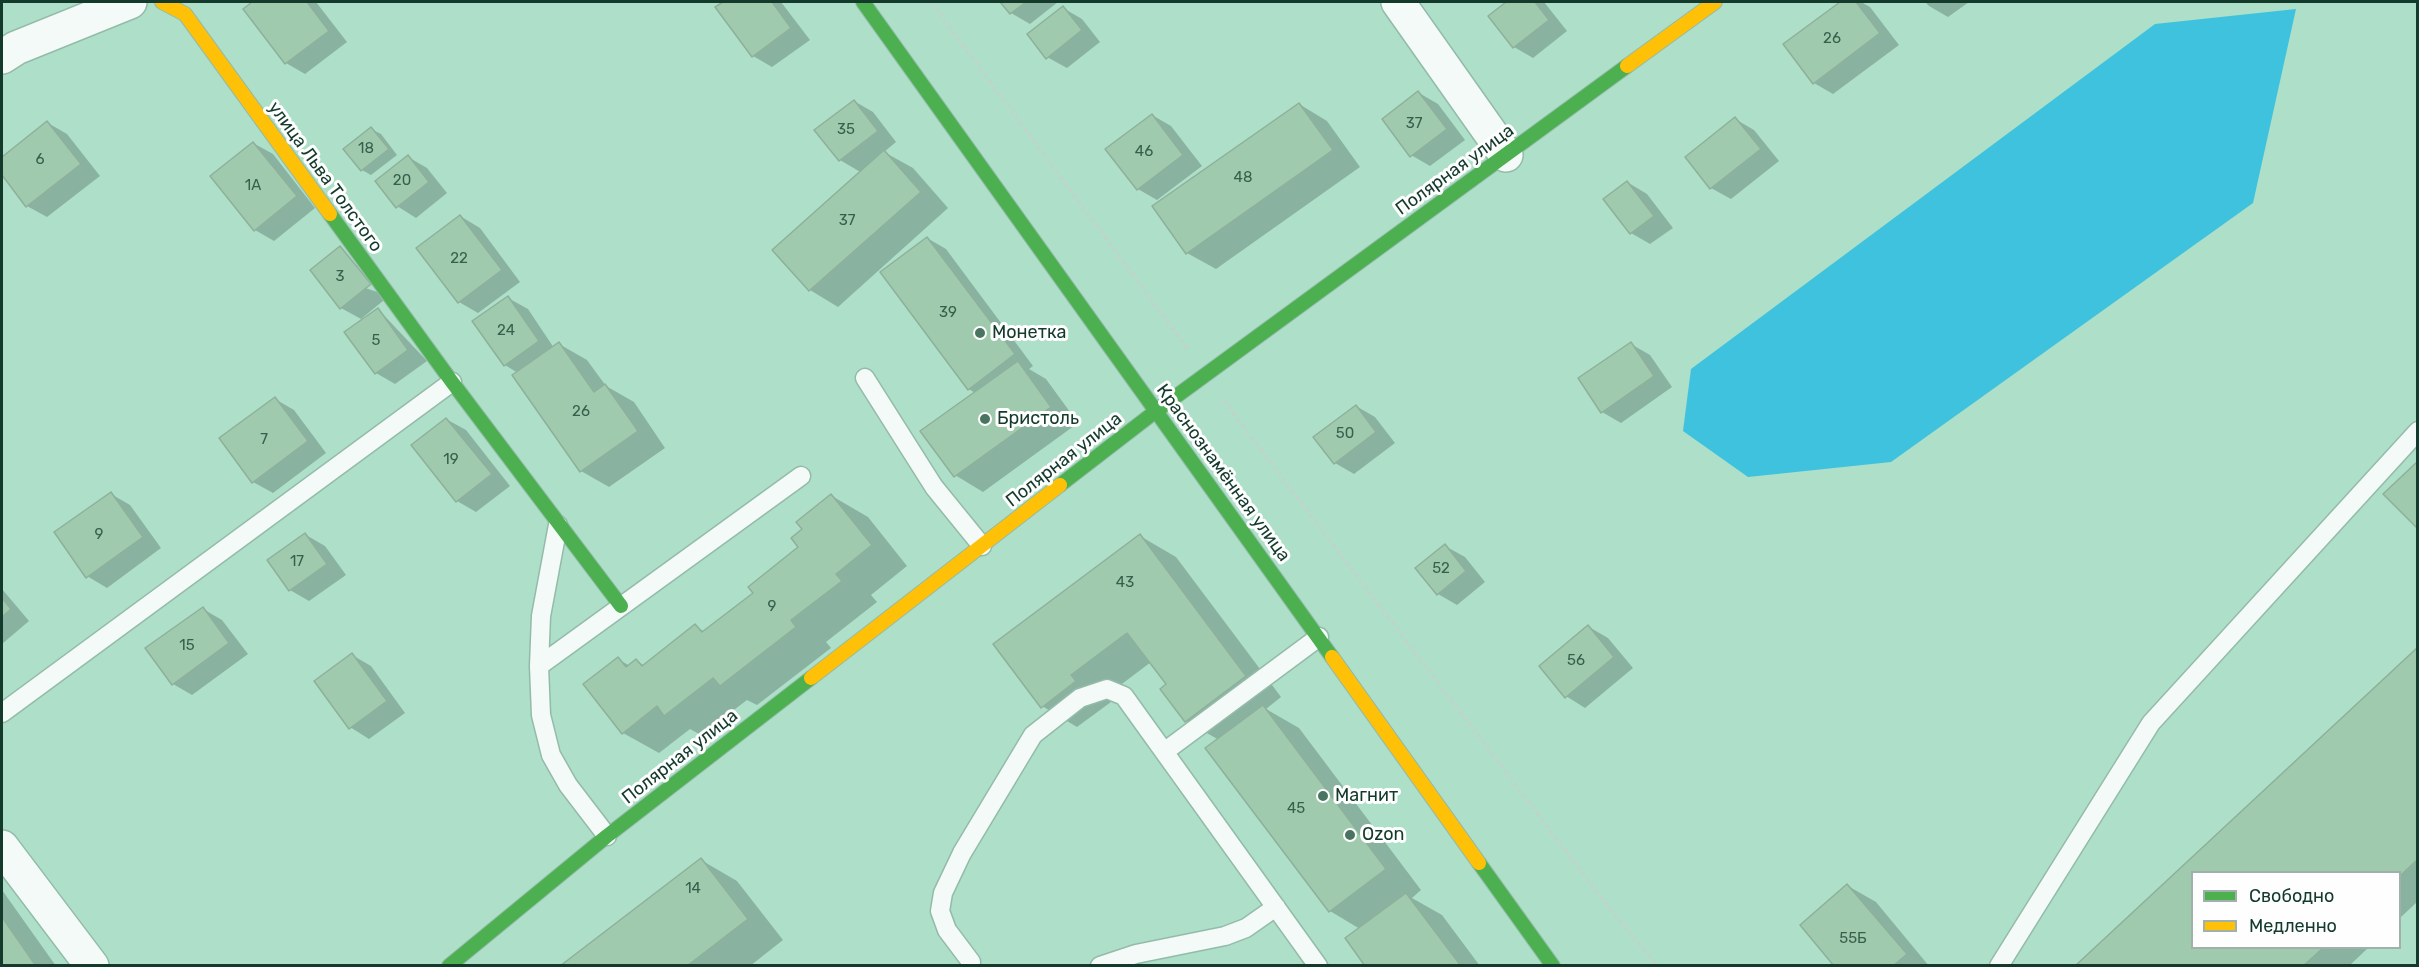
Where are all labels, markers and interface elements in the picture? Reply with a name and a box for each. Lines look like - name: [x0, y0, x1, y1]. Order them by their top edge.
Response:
- house number: 26: [1823, 30, 1841, 48]
- street label: улица Льва Толстого: [263, 98, 387, 256]
- house number: 37: [1406, 115, 1422, 133]
- street label: Полярная улица: [1392, 120, 1518, 220]
- house number: 35: [837, 121, 855, 139]
- house number: 18: [358, 140, 374, 158]
- house number: 46: [1135, 143, 1153, 161]
- house number: 6: [35, 151, 45, 169]
- house number: 48: [1234, 169, 1252, 187]
- house number: 20: [393, 172, 411, 190]
- house number: 1А: [245, 177, 261, 195]
- house number: 37: [839, 212, 855, 230]
- house number: 22: [450, 250, 468, 268]
- house number: 3: [335, 268, 345, 286]
- house number: 39: [939, 304, 957, 322]
- house number: 24: [497, 322, 515, 340]
- place label: Монетка: [992, 322, 1066, 344]
- marker: Монетка: [973, 326, 987, 340]
- house number: 5: [372, 332, 380, 350]
- street label: Краснознамённая улица: [1151, 380, 1295, 566]
- house number: 26: [572, 403, 590, 421]
- place label: Бристоль: [997, 408, 1079, 430]
- street label: Полярная улица: [1002, 408, 1126, 512]
- marker: Бристоль: [978, 412, 992, 426]
- house number: 50: [1336, 425, 1354, 443]
- house number: 7: [260, 431, 268, 449]
- house number: 19: [443, 451, 459, 469]
- house number: 9: [95, 526, 103, 544]
- house number: 17: [290, 553, 304, 571]
- house number: 52: [1432, 560, 1450, 578]
- house number: 43: [1116, 574, 1134, 592]
- house number: 9: [768, 598, 776, 616]
- house number: 15: [179, 637, 195, 655]
- house number: 56: [1567, 652, 1585, 670]
- street label: Полярная улица: [618, 705, 742, 809]
- place label: Магнит: [1335, 785, 1398, 807]
- marker: Магнит: [1316, 789, 1330, 803]
- house number: 45: [1287, 800, 1305, 818]
- place label: Ozon: [1362, 824, 1404, 846]
- marker: Ozon: [1343, 828, 1357, 842]
- legend: [2191, 871, 2401, 949]
- house number: 14: [685, 880, 701, 898]
- text: Свободно: [2249, 885, 2334, 907]
- text: Медленно: [2249, 915, 2337, 937]
- house number: 55Б: [1839, 930, 1867, 948]

